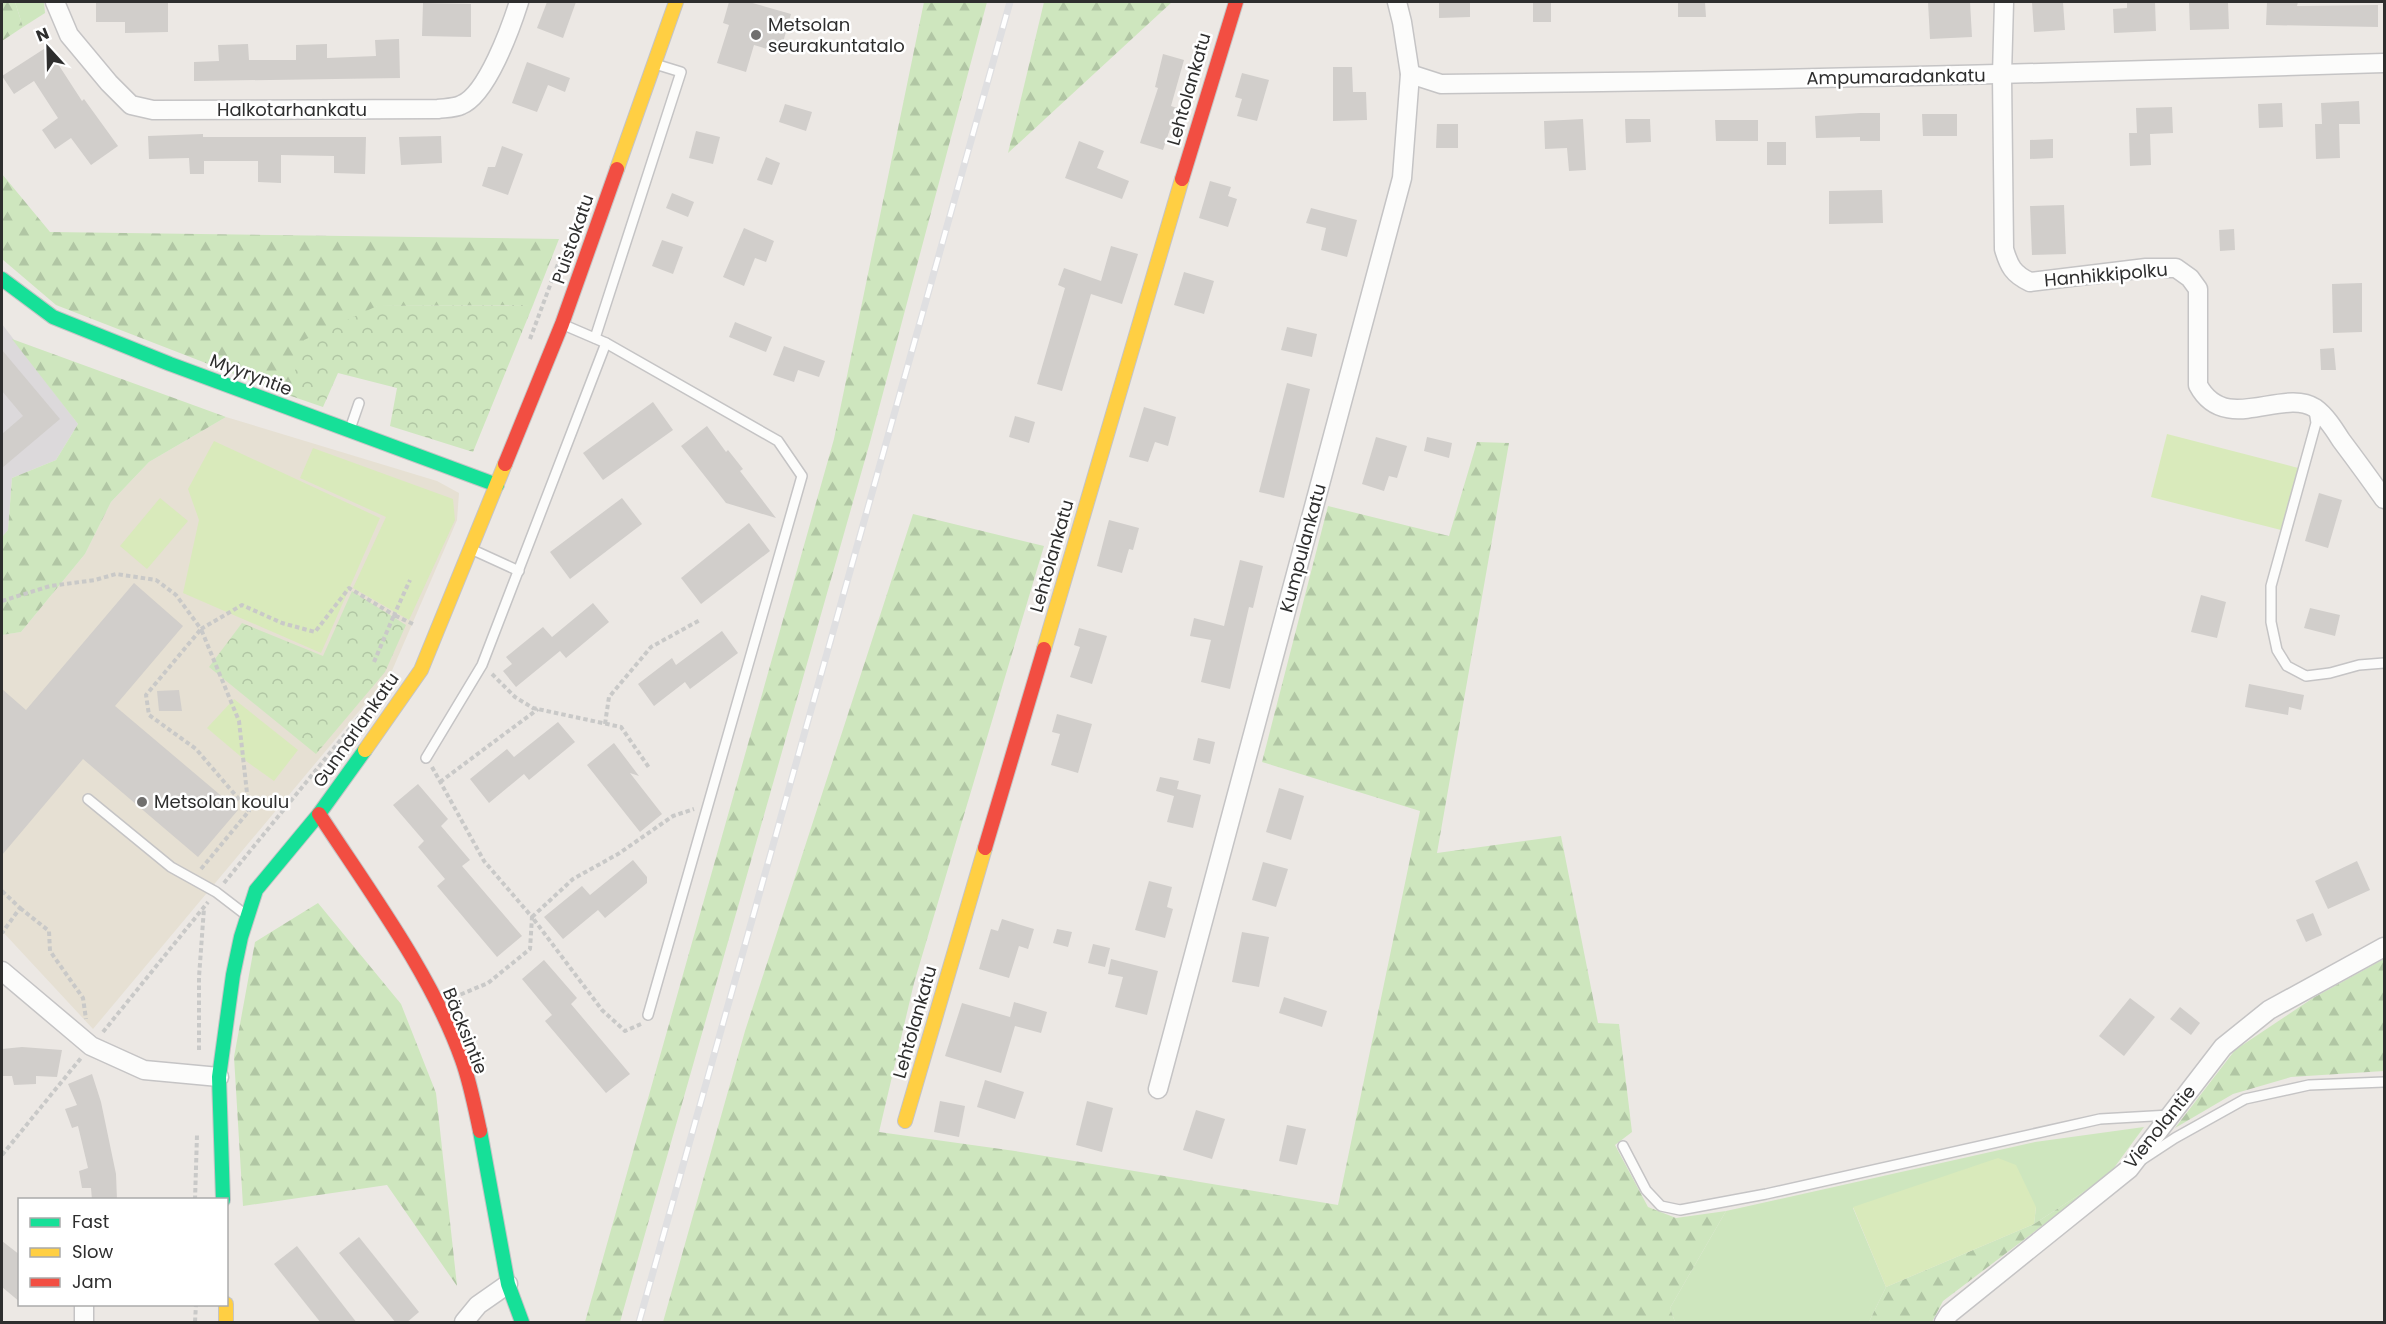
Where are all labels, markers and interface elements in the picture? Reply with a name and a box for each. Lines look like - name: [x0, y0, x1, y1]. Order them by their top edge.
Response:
- place label: Metsolan seurakuntatalo: [768, 12, 905, 58]
- north arrow: [18, 18, 78, 78]
- text: N: [33, 22, 52, 47]
- marker: Metsolan seurakuntatalo: [749, 28, 763, 42]
- street label: Lehtolankatu: [1160, 30, 1217, 148]
- street label: Ampumaradankatu: [1806, 62, 1986, 91]
- street label: Halkotarhankatu: [217, 97, 367, 122]
- street label: Puistokatu: [546, 191, 600, 287]
- street label: Hanhikkipolku: [2043, 257, 2169, 292]
- street label: Myyryntie: [206, 347, 296, 402]
- street label: Kumpulankatu: [1273, 481, 1332, 615]
- street label: Lehtolankatu: [1023, 497, 1080, 615]
- street label: Gunnarlankatu: [307, 667, 405, 792]
- place label: Metsolan koulu: [154, 789, 289, 814]
- marker: Metsolan koulu: [135, 795, 149, 809]
- street label: Lehtolankatu: [886, 963, 943, 1081]
- street label: Bäcksintie: [437, 984, 494, 1078]
- street label: Vienolantie: [2118, 1080, 2201, 1174]
- legend: [18, 1198, 228, 1306]
- text: Fast: [72, 1209, 109, 1234]
- text: Slow: [72, 1239, 114, 1264]
- text: Jam: [72, 1269, 112, 1294]

